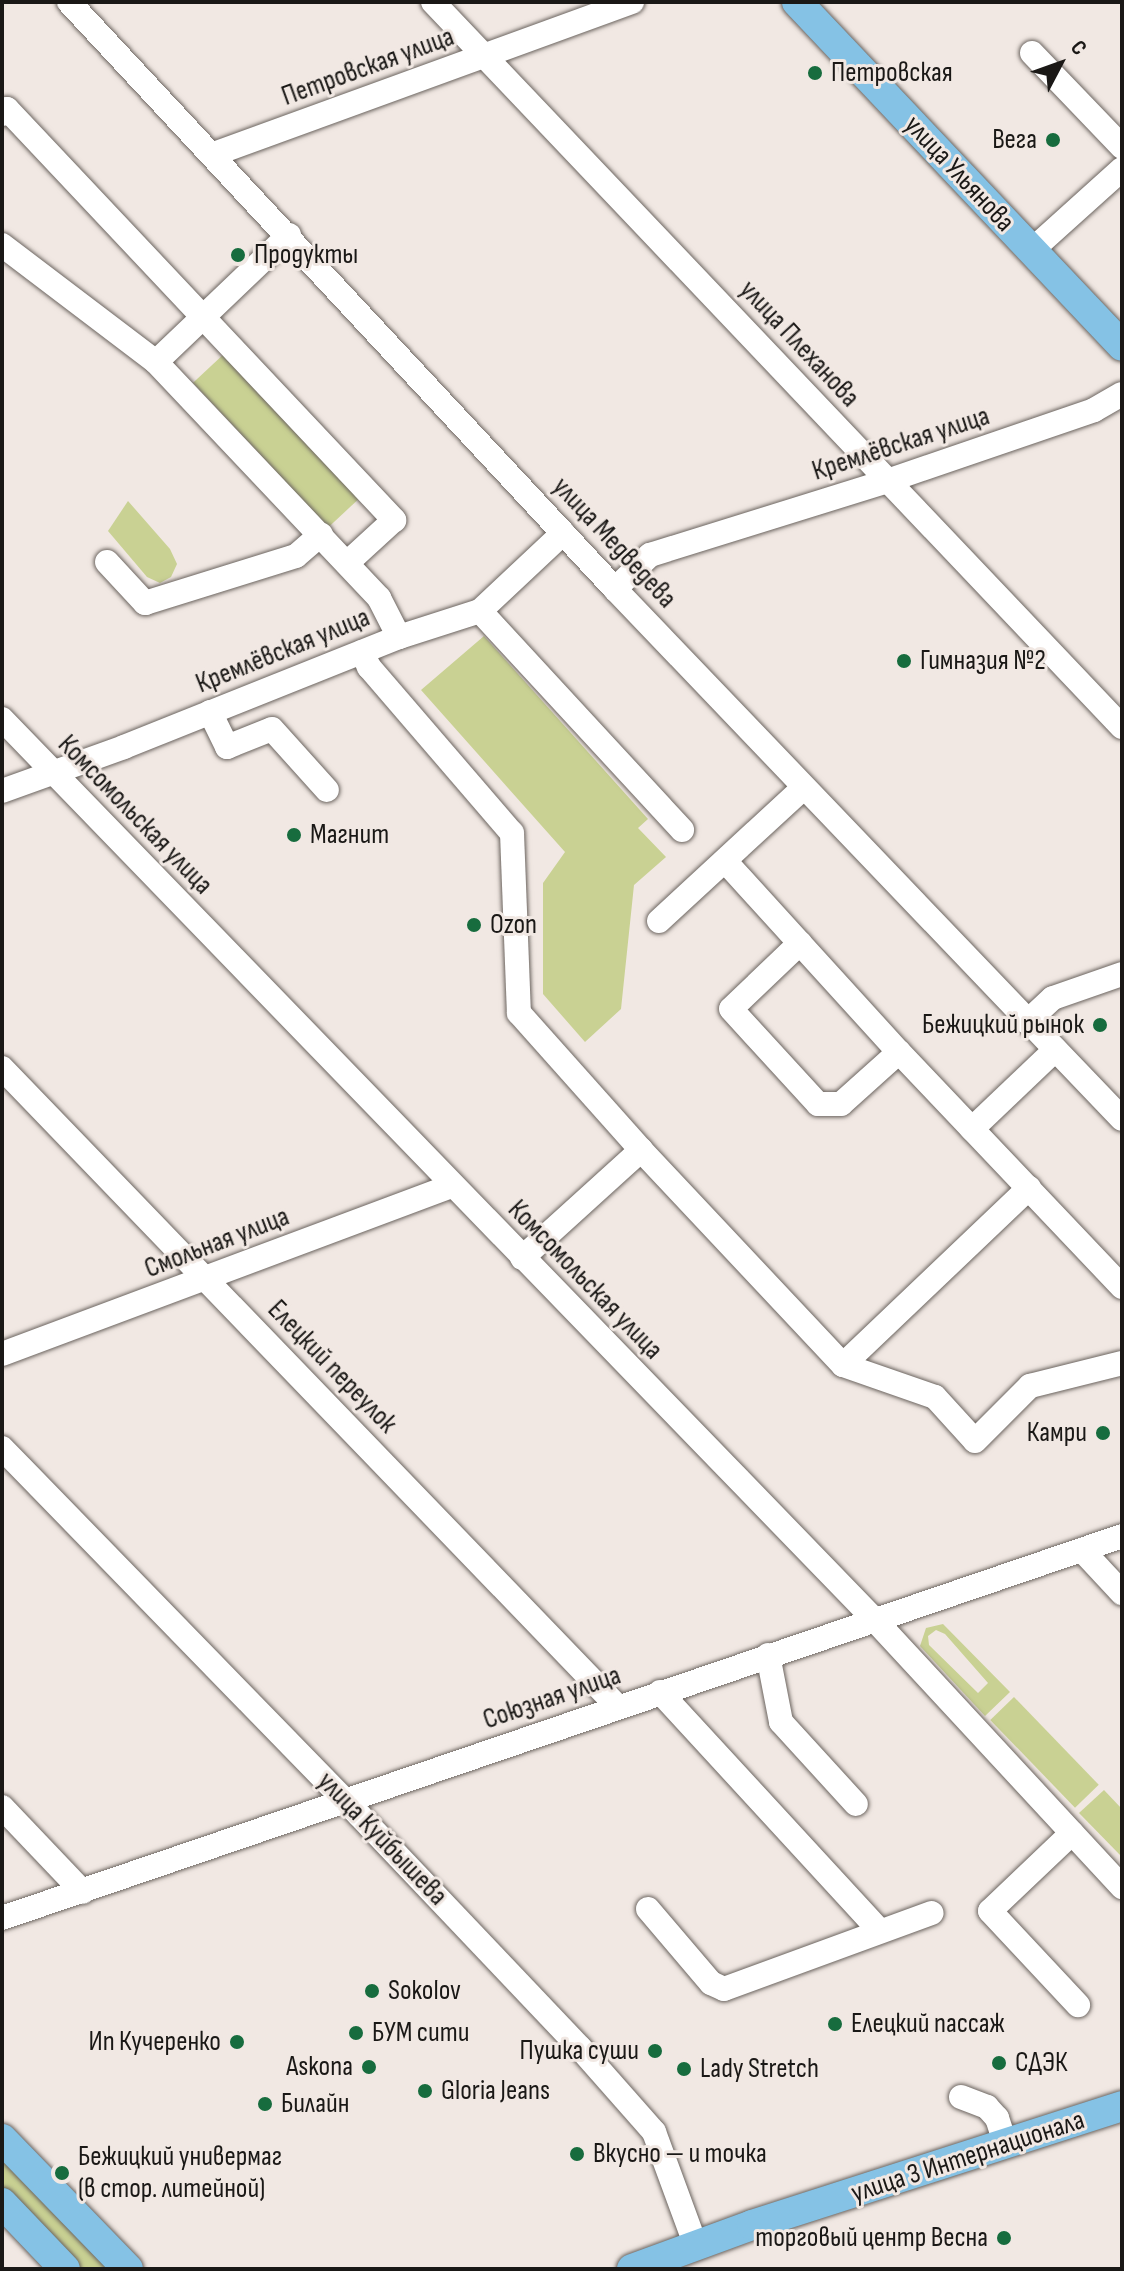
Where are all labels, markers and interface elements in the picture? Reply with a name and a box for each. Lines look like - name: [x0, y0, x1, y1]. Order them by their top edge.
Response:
- street label: Петровская улица: [277, 20, 459, 114]
- north arrow: [1020, 24, 1100, 104]
- text: С: [1065, 35, 1092, 61]
- place label: Петровская: [831, 56, 953, 90]
- marker: Петровская: [806, 64, 824, 82]
- street label: улица Ульянова: [897, 109, 1021, 239]
- place label: Вега: [992, 123, 1037, 157]
- marker: Вега: [1044, 131, 1062, 149]
- place label: Продукты: [254, 238, 358, 272]
- marker: Продукты: [229, 246, 247, 264]
- street label: улица Плеханова: [732, 274, 866, 414]
- street label: Кремлёвская улица: [808, 400, 994, 488]
- street label: улица Медведева: [545, 471, 683, 615]
- street label: Кремлёвская улица: [191, 601, 375, 701]
- place label: Гимназия №2: [920, 644, 1046, 678]
- marker: Гимназия №2: [895, 652, 913, 670]
- street label: Комсомольская улица: [51, 728, 219, 902]
- place label: Магнит: [310, 818, 389, 852]
- marker: Магнит: [285, 826, 303, 844]
- place label: Ozon: [490, 908, 537, 942]
- marker: Ozon: [465, 916, 483, 934]
- place label: Бежицкий рынок: [922, 1008, 1084, 1042]
- marker: Бежицкий рынок: [1091, 1016, 1109, 1034]
- street label: Комсомольская улица: [501, 1193, 669, 1367]
- street label: Смольная улица: [140, 1200, 294, 1286]
- street label: Елецкий переулок: [260, 1294, 404, 1440]
- place label: Камри: [1027, 1416, 1087, 1450]
- marker: Камри: [1094, 1424, 1112, 1442]
- street label: Союзная улица: [479, 1659, 625, 1737]
- street label: улица Куйбышева: [310, 1765, 454, 1913]
- place label: Sokolov: [388, 1974, 461, 2008]
- marker: Sokolov: [363, 1982, 381, 2000]
- place label: Елецкий пассаж: [851, 2007, 1005, 2041]
- marker: Елецкий пассаж: [826, 2015, 844, 2033]
- place label: БУМ сити: [372, 2016, 469, 2050]
- marker: БУМ сити: [347, 2024, 365, 2042]
- place label: Ип Кучеренко: [88, 2025, 221, 2059]
- marker: Ип Кучеренко: [228, 2033, 246, 2051]
- place label: Пушка суши: [519, 2034, 639, 2068]
- marker: Пушка суши: [646, 2042, 664, 2060]
- place label: СДЭК: [1015, 2046, 1067, 2080]
- place label: Askona: [286, 2050, 353, 2084]
- place label: Lady Stretch: [700, 2052, 819, 2086]
- marker: СДЭК: [990, 2054, 1008, 2072]
- marker: Askona: [360, 2058, 378, 2076]
- marker: Lady Stretch: [675, 2060, 693, 2078]
- place label: Gloria Jeans: [441, 2074, 550, 2108]
- marker: Gloria Jeans: [416, 2082, 434, 2100]
- place label: Билайн: [281, 2087, 349, 2121]
- marker: Билайн: [256, 2095, 274, 2113]
- street label: улица 3 Интернационала: [847, 2103, 1089, 2211]
- place label: Вкусно — и точка: [593, 2137, 767, 2171]
- place label: Бежицкий универмаг (в стор. литейной): [78, 2140, 282, 2206]
- marker: Вкусно — и точка: [568, 2145, 586, 2163]
- marker: Бежицкий универмаг (в стор. литейной): [53, 2164, 71, 2182]
- place label: торговый центр Весна: [755, 2221, 988, 2255]
- marker: торговый центр Весна: [995, 2229, 1013, 2247]

